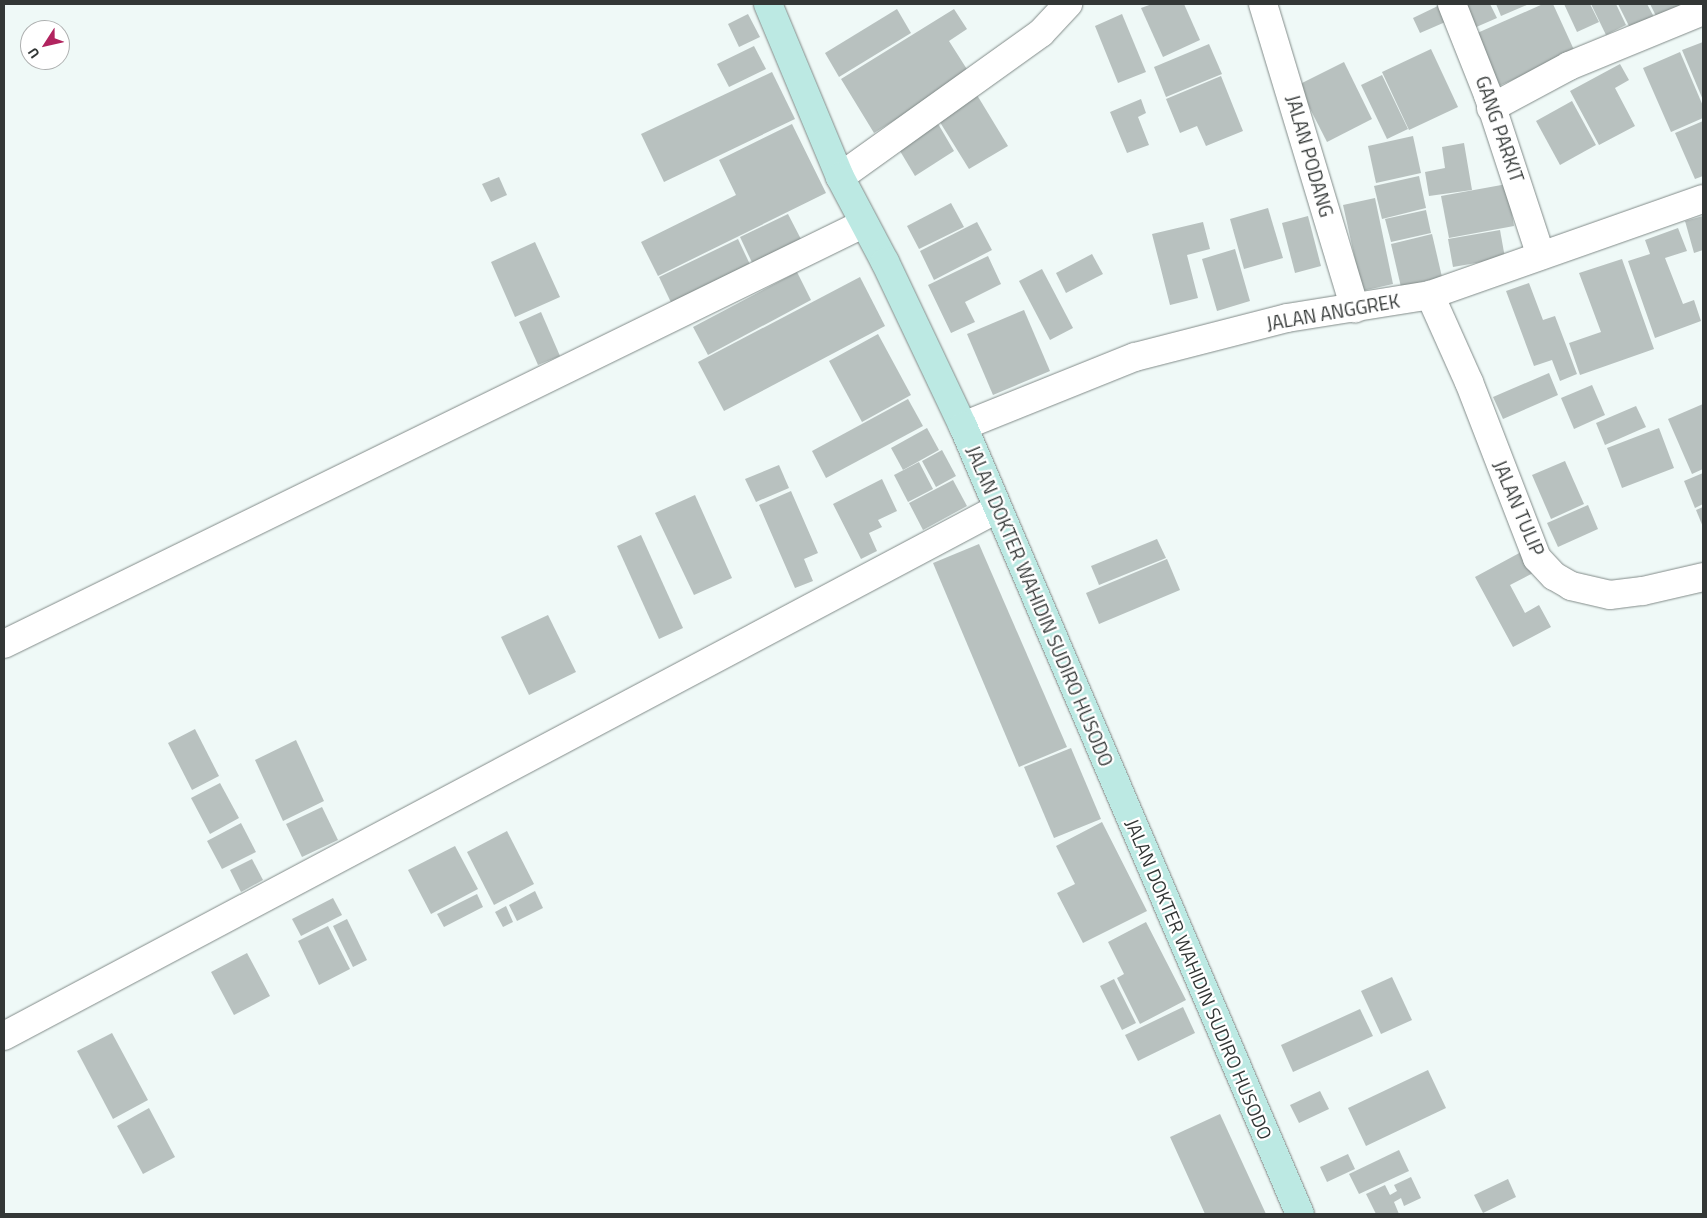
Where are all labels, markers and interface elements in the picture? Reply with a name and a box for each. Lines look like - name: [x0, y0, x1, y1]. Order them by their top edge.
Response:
- north arrow: [20, 20, 70, 70]
- text: U: [22, 44, 44, 63]
- street label: GANG PARKIT: [1471, 73, 1529, 185]
- street label: JALAN PODANG: [1282, 92, 1338, 220]
- street label: JALAN ANGGREK: [1265, 289, 1401, 335]
- street label: JALAN DOKTER WAHIDIN SUDIRO HUSODO: [962, 442, 1118, 770]
- street label: JALAN TULIP: [1489, 457, 1549, 559]
- street label: JALAN DOKTER WAHIDIN SUDIRO HUSODO: [1121, 815, 1277, 1143]

